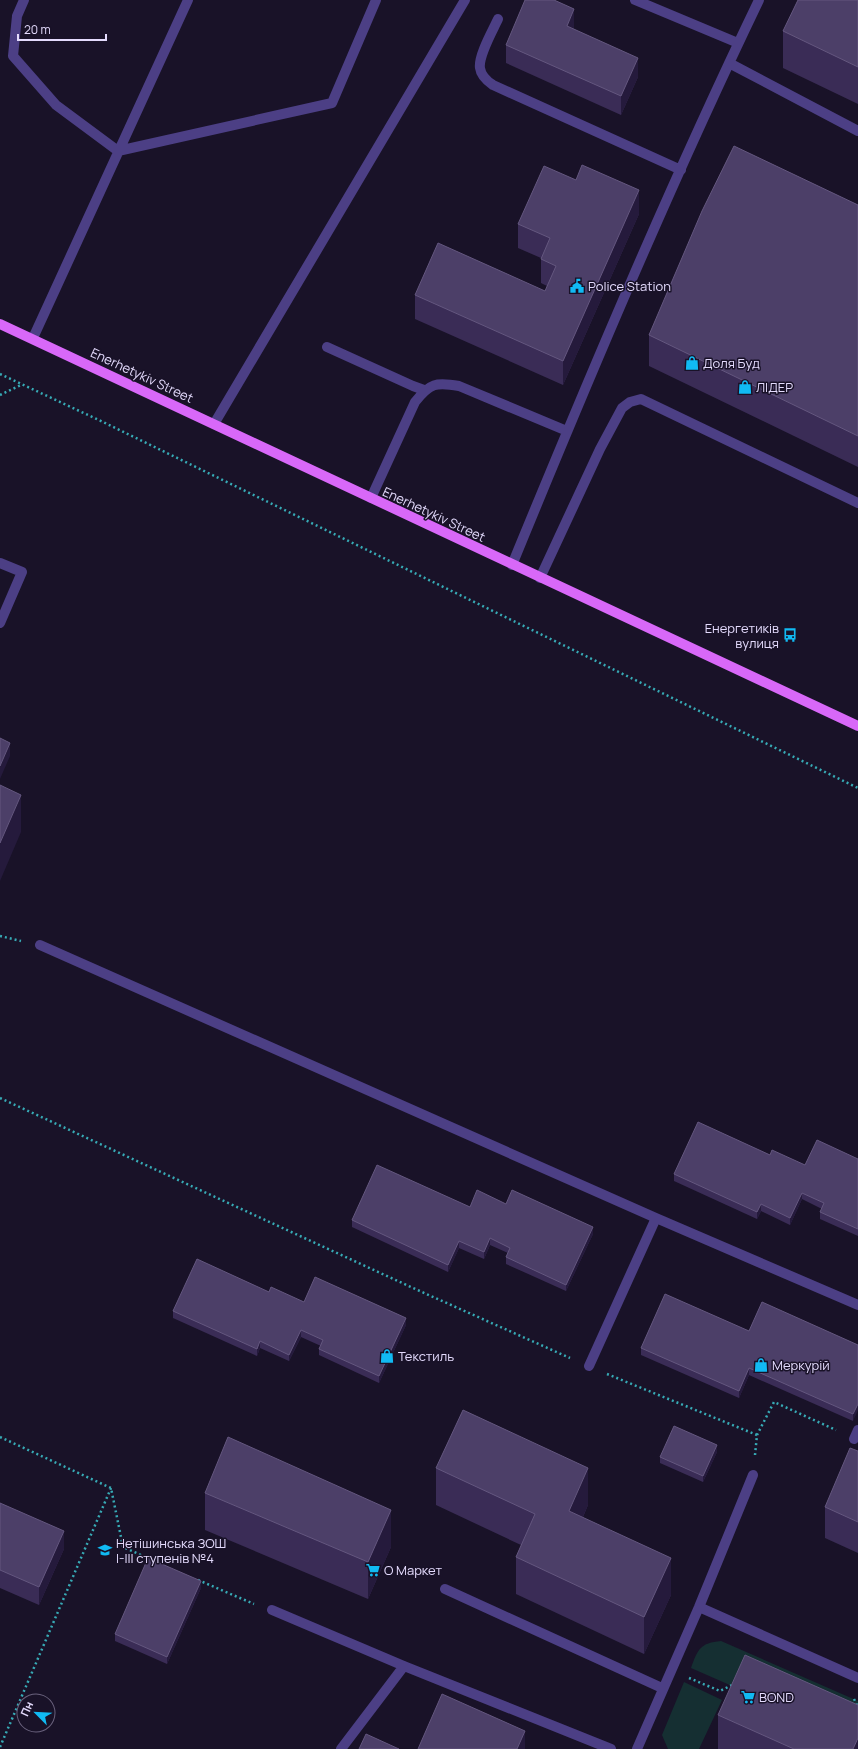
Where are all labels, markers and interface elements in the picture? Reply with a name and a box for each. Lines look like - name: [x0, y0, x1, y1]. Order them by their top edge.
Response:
- scale bar: [18, 16, 106, 42]
- text: 20 m: [24, 21, 51, 38]
- place label: Police Station: [588, 277, 671, 295]
- public building icon: Police Station: [569, 278, 585, 294]
- street label: Enerhetykiv Street: [88, 343, 196, 407]
- place label: Доля Буд: [703, 354, 760, 372]
- shop icon: Доля Буд: [684, 355, 700, 371]
- place label: ЛІДЕР: [756, 378, 793, 396]
- shop icon: ЛІДЕР: [737, 379, 753, 395]
- street label: Enerhetykiv Street: [380, 482, 488, 546]
- place label: Енергетиків вулиця: [705, 619, 779, 652]
- bus stop icon: Енергетиків вулиця: [782, 627, 798, 643]
- place label: Текстиль: [398, 1347, 454, 1365]
- shop icon: Текстиль: [379, 1348, 395, 1364]
- place label: Меркурій: [772, 1356, 830, 1374]
- shop icon: Меркурій: [753, 1357, 769, 1373]
- place label: Нетішинська ЗОШ І-ІІІ ступенів №4: [116, 1534, 226, 1567]
- school or university icon: Нетішинська ЗОШ І-ІІІ ступенів №4: [97, 1542, 113, 1558]
- place label: О Маркет: [384, 1561, 443, 1579]
- supermarket icon: О Маркет: [365, 1562, 381, 1578]
- place label: BOND: [759, 1688, 794, 1706]
- supermarket icon: BOND: [740, 1689, 756, 1705]
- north arrow: [16, 1693, 56, 1733]
- text: Пн: [17, 1699, 36, 1719]

